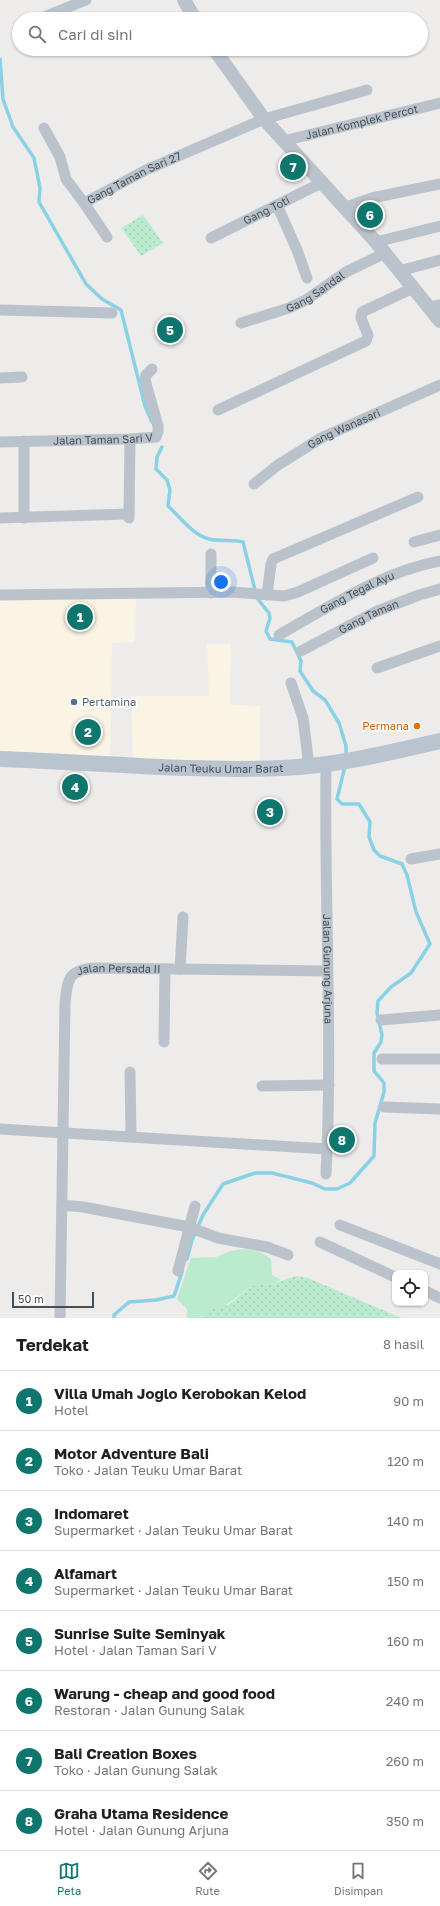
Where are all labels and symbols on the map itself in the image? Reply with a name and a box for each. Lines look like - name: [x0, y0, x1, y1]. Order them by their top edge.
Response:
- street label: Jalan Komplek Percot: [304, 102, 419, 141]
- street label: Gang Taman Sari 27: [85, 149, 183, 206]
- pin: 7: [280, 152, 306, 182]
- street label: Gang Toti: [241, 193, 292, 227]
- pin: 6: [357, 200, 383, 230]
- street label: Gang Sandal: [284, 268, 347, 315]
- pin: 5: [157, 315, 183, 345]
- street label: Gang Wanasari: [305, 406, 382, 451]
- street label: Jalan Taman Sari V: [53, 430, 154, 447]
- street label: Gang Tegal Ayu: [317, 568, 396, 616]
- your location: [211, 572, 231, 592]
- street label: Gang Taman: [336, 597, 400, 636]
- pin: 1: [67, 602, 93, 632]
- place label: Pertamina: [82, 695, 136, 708]
- marker: Pertamina: [69, 697, 79, 707]
- pin: 2: [75, 717, 101, 747]
- place label: Permana: [362, 719, 409, 732]
- marker: Permana: [412, 721, 422, 731]
- street label: Jalan Teuku Umar Barat: [158, 760, 284, 775]
- pin: 4: [62, 772, 88, 802]
- pin: 3: [257, 797, 283, 827]
- street label: Jalan Gunung Arjuna: [321, 914, 336, 1024]
- street label: Jalan Persada II: [74, 961, 161, 977]
- pin: 8: [329, 1125, 355, 1155]
- scale bar: [12, 1290, 94, 1309]

